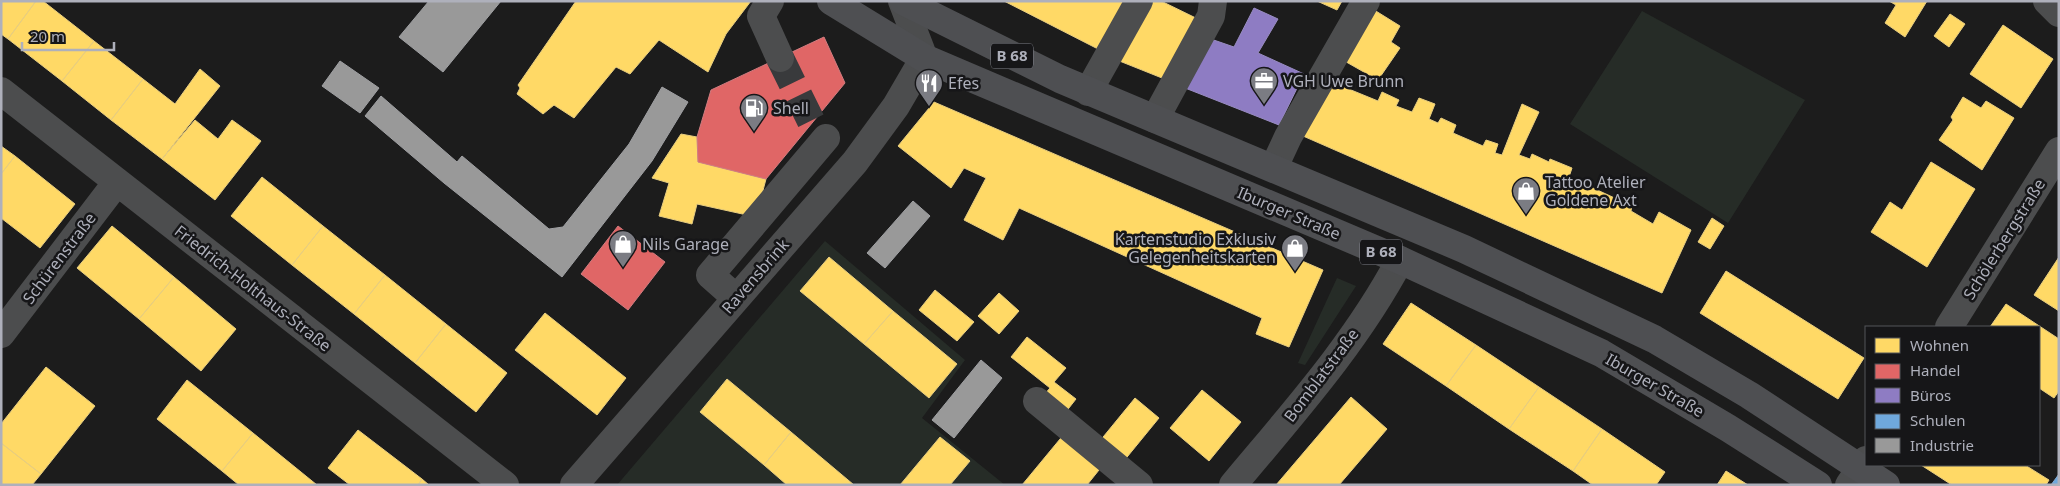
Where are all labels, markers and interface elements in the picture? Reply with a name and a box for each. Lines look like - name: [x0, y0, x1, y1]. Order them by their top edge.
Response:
- scale bar: [22, 20, 115, 52]
- text: 20 m: [30, 26, 65, 46]
- road number: B 68: [991, 44, 1033, 68]
- office icon: VGH Uwe Brunn: [1249, 66, 1279, 105]
- restaurant icon: Efes: [914, 68, 944, 107]
- place label: VGH Uwe Brunn: [1283, 70, 1404, 92]
- place label: Efes: [948, 72, 979, 94]
- fuel station icon: Shell: [739, 93, 769, 132]
- place label: Shell: [773, 97, 809, 119]
- place label: Tattoo Atelier Goldene Axt: [1545, 171, 1646, 211]
- street label: Schölerbergstraße: [1958, 174, 2050, 304]
- shop icon: Tattoo Atelier Goldene Axt: [1511, 176, 1541, 215]
- street label: Iburger Straße: [1234, 181, 1344, 245]
- street label: Schürenstraße: [17, 208, 101, 308]
- street label: Friedrich-Holthaus-Straße: [170, 220, 336, 356]
- place label: Kartenstudio Exklusiv Gelegenheitskarten: [1115, 228, 1277, 268]
- shop icon: Nils Garage: [608, 229, 638, 268]
- place label: Nils Garage: [642, 233, 729, 255]
- street label: Ravensbrink: [716, 233, 794, 318]
- shop icon: Kartenstudio Exklusiv Gelegenheitskarten: [1280, 233, 1310, 272]
- road number: B 68: [1360, 240, 1402, 264]
- street label: Bomblatstraße: [1279, 324, 1363, 426]
- legend: [1865, 326, 2040, 466]
- text: Wohnen: [1910, 335, 1969, 355]
- street label: Iburger Straße: [1602, 348, 1708, 422]
- text: Handel: [1910, 360, 1960, 380]
- text: Büros: [1910, 385, 1951, 405]
- text: Schulen: [1910, 410, 1966, 430]
- text: Industrie: [1910, 435, 1974, 455]

